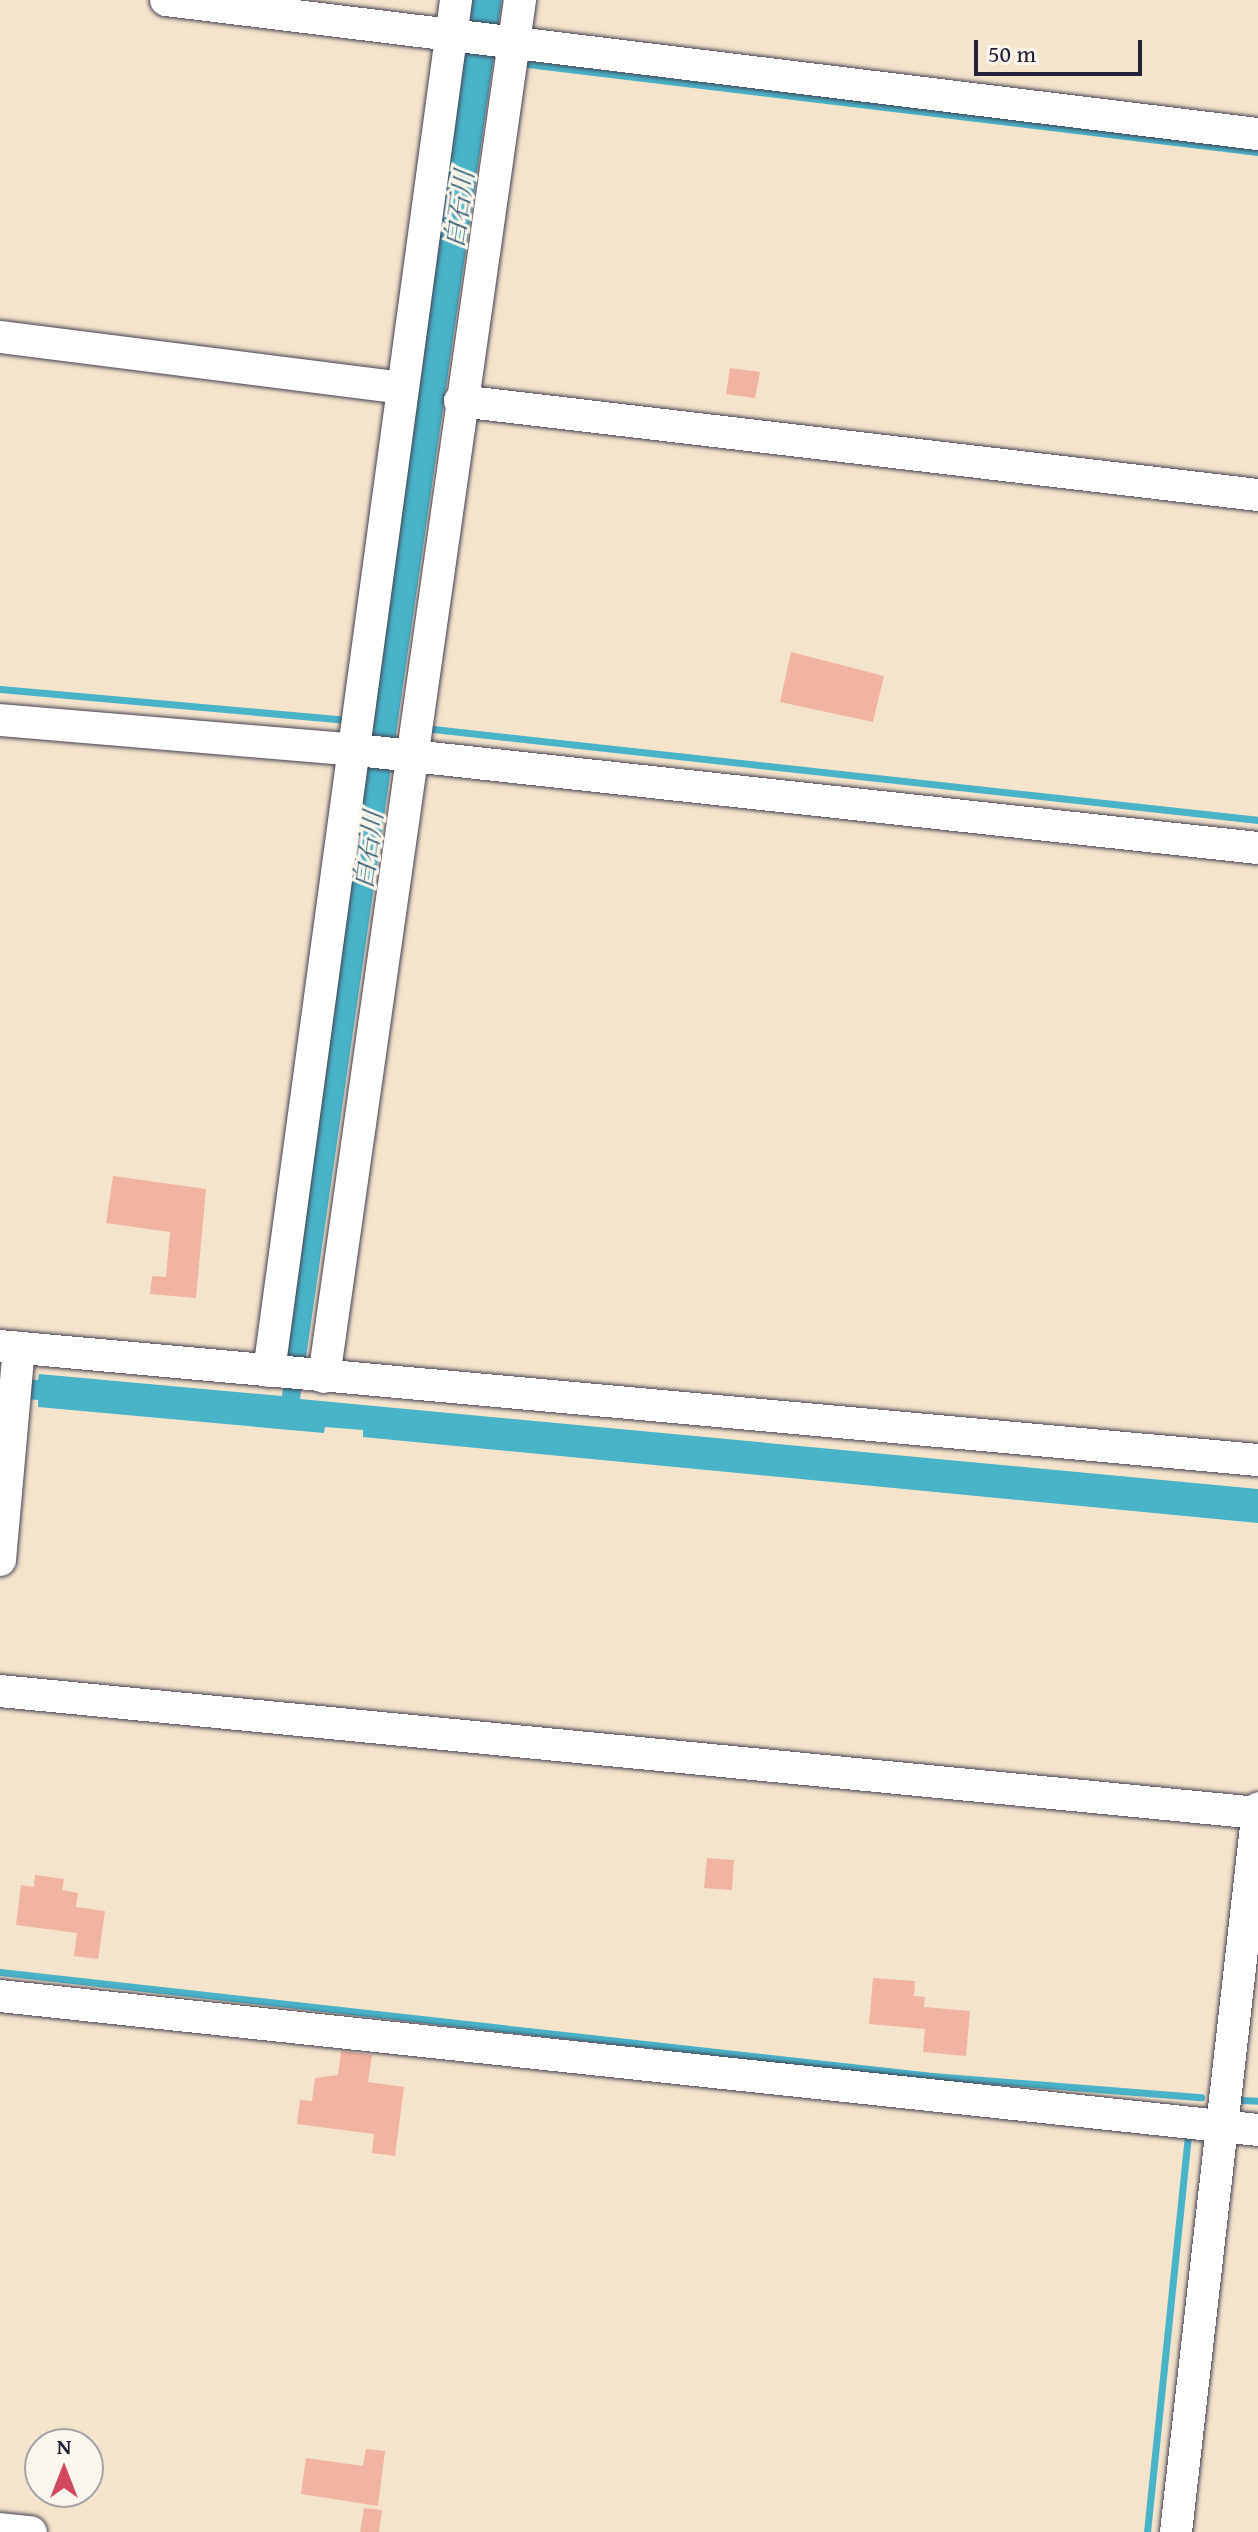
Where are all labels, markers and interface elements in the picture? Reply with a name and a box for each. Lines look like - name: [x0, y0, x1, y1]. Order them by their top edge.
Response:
- scale bar: [978, 24, 1146, 74]
- text: 50 m: [988, 36, 1036, 71]
- water label: 白石川: [438, 168, 480, 250]
- water label: 白石川: [347, 809, 389, 891]
- north arrow: [24, 2428, 104, 2508]
- text: N: [57, 2430, 71, 2462]

